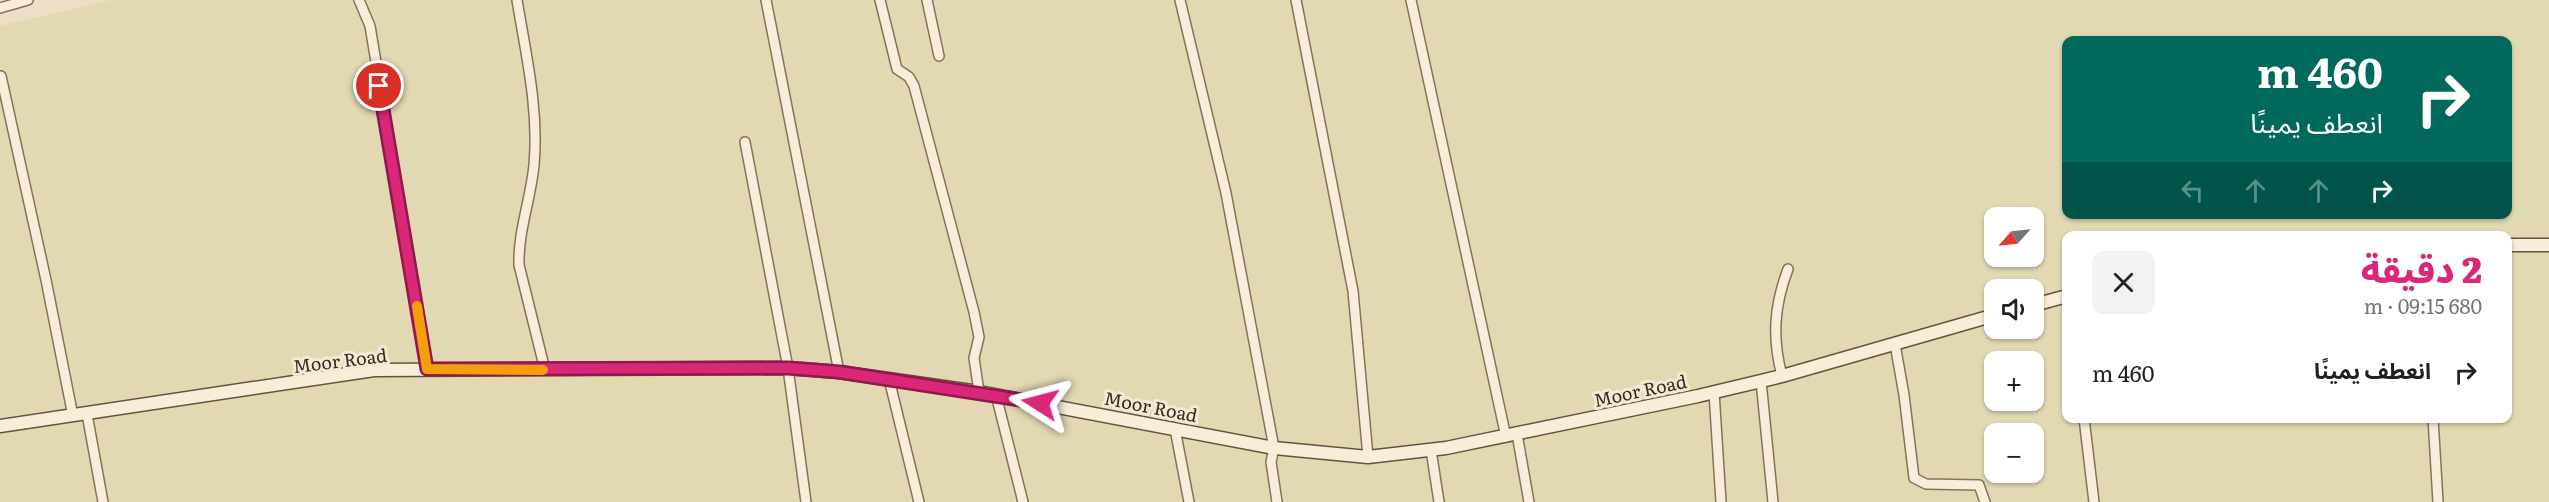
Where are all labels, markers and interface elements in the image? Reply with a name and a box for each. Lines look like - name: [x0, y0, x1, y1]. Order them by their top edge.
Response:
- text: 460 m: [2257, 39, 2383, 101]
- pin: [353, 60, 404, 111]
- icon: right: [2404, 60, 2482, 138]
- icon: arrive: [362, 69, 395, 102]
- text: انعطف يمينًا: [2250, 101, 2383, 141]
- icon: left: [2176, 174, 2209, 207]
- icon: ahead: [2239, 174, 2272, 207]
- icon: ahead: [2302, 174, 2335, 207]
- icon: right: [2365, 174, 2398, 207]
- north arrow: [1984, 207, 2044, 267]
- map controls: [1984, 207, 2044, 483]
- text: 2 دقيقة: [2361, 241, 2482, 294]
- button: close: [2092, 251, 2155, 314]
- button: sound: [1984, 279, 2044, 339]
- text: 680 m · 09:15: [2364, 290, 2482, 320]
- street label: Moor Road: [292, 341, 388, 379]
- button: +: [1984, 351, 2044, 411]
- text: انعطف يمينًا: [2314, 353, 2431, 386]
- text: 460 m: [2092, 356, 2154, 389]
- icon: right: [2449, 356, 2482, 389]
- street label: Moor Road: [1591, 367, 1689, 413]
- position arrow: [1008, 371, 1072, 435]
- street label: Moor Road: [1102, 384, 1200, 428]
- button: −: [1984, 423, 2044, 483]

